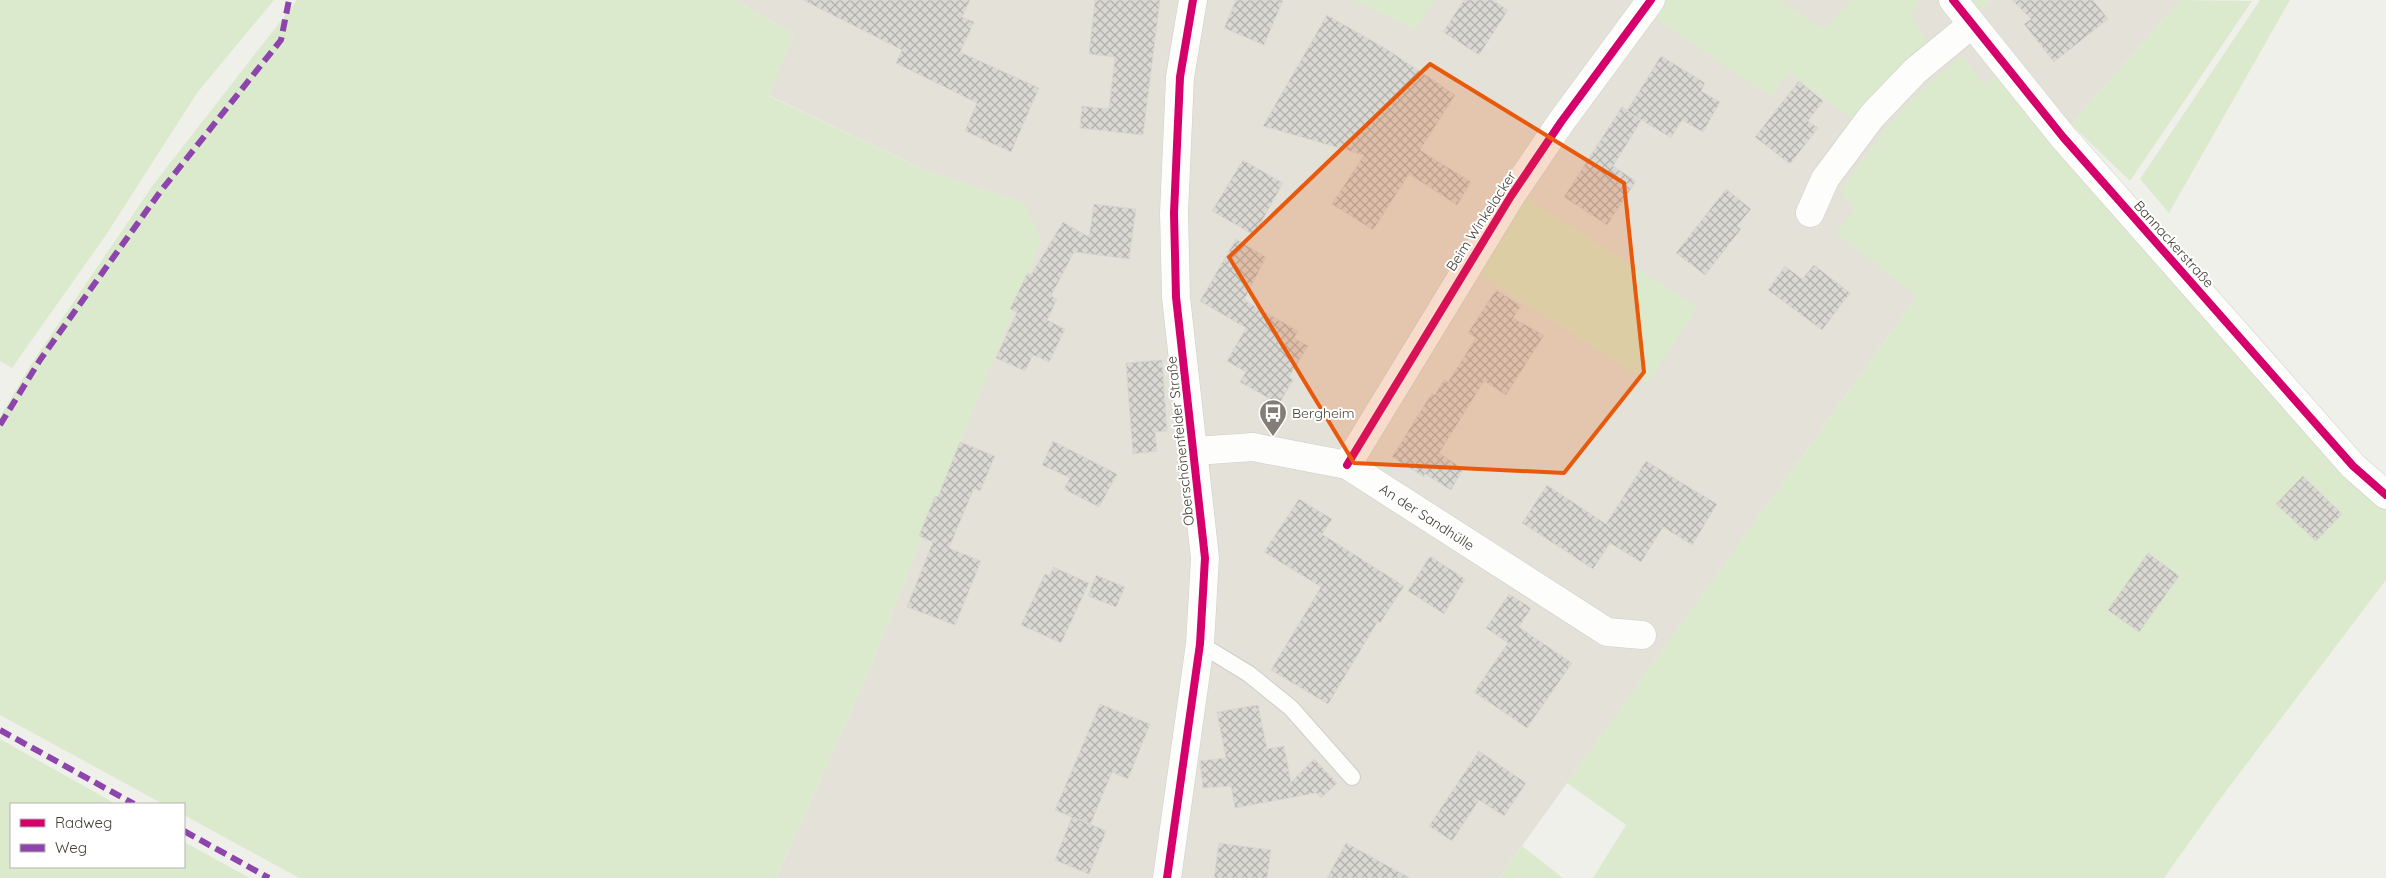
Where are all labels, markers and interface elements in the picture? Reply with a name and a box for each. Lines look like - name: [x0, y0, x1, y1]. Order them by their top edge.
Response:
- street label: Beim Winkelacker: [1442, 167, 1520, 274]
- street label: Bannackerstraße: [2130, 197, 2218, 291]
- street label: Oberschönenfelder Straße: [1162, 355, 1198, 527]
- bus stop icon: Bergheim: [1258, 398, 1288, 437]
- place label: Bergheim: [1292, 404, 1355, 422]
- street label: An der Sandhülle: [1376, 480, 1478, 554]
- legend: [10, 803, 185, 868]
- text: Radweg: [55, 813, 112, 832]
- text: Weg: [55, 838, 87, 857]

